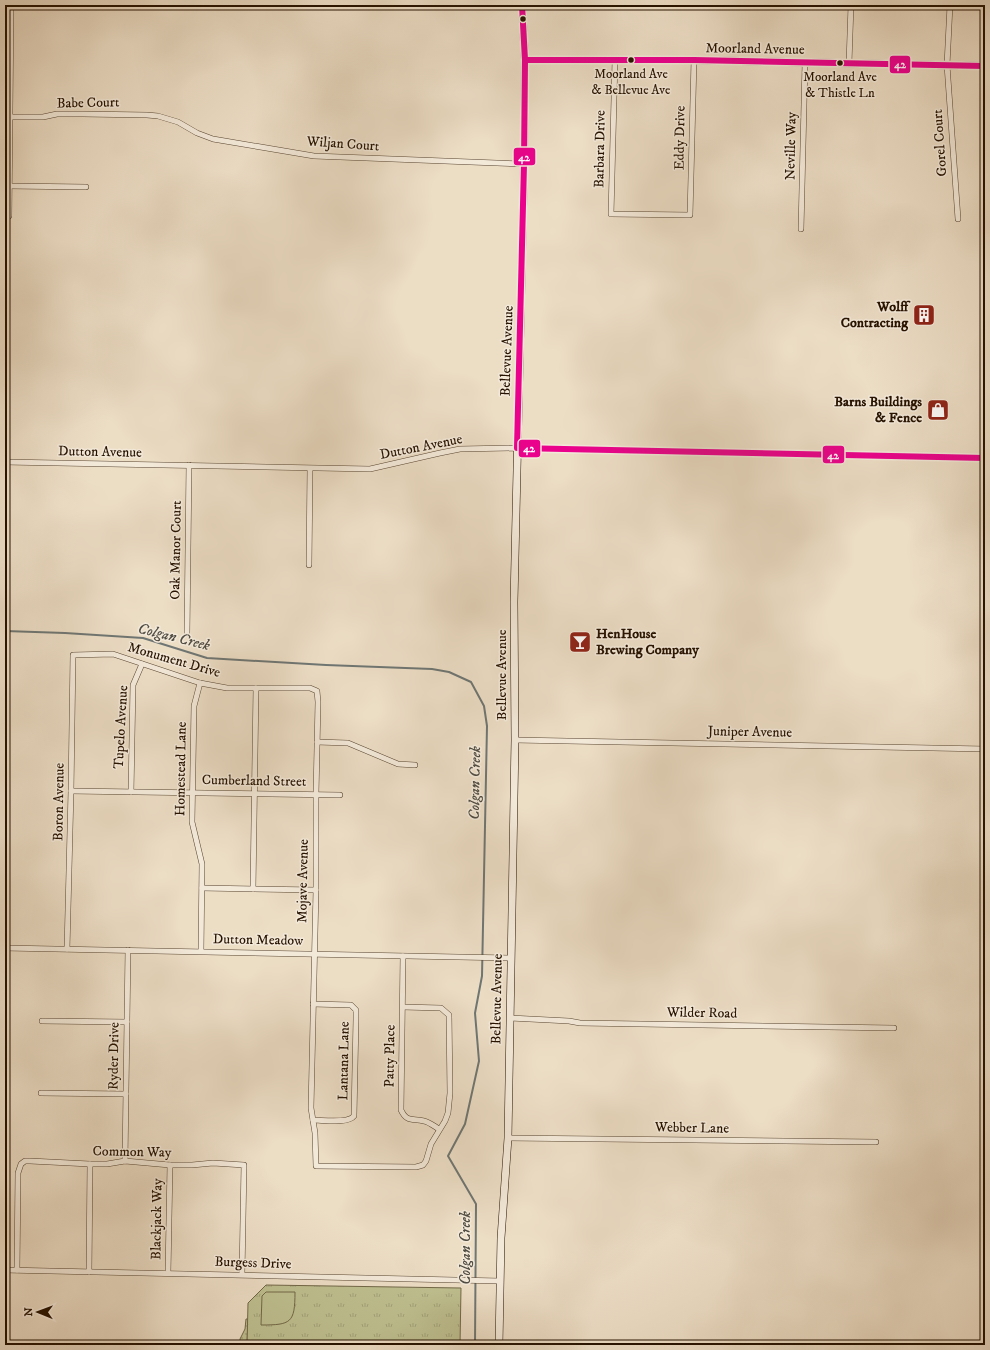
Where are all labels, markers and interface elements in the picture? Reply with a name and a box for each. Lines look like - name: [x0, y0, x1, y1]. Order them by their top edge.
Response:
- unlabelled marker: [518, 14, 528, 24]
- street label: Moorland Avenue: [705, 39, 805, 59]
- marker: Moorland Ave & Bellevue Ave: [626, 55, 636, 65]
- line badge: 42: [889, 55, 911, 74]
- marker: Moorland Ave & Thistle Ln: [835, 58, 845, 68]
- text: 42: [893, 58, 906, 72]
- place label: Moorland Ave & Bellevue Ave: [592, 66, 670, 98]
- place label: Moorland Ave & Thistle Ln: [803, 69, 877, 101]
- street label: Babe Court: [56, 93, 120, 113]
- street label: Eddy Drive: [670, 105, 690, 170]
- street label: Gorel Court: [929, 108, 951, 177]
- street label: Barbara Drive: [590, 110, 610, 188]
- street label: Neville Way: [781, 111, 801, 180]
- street label: Wiljan Court: [305, 132, 380, 156]
- line badge: 42: [513, 147, 536, 166]
- text: 42: [517, 151, 530, 165]
- place label: Wolff Contracting: [841, 298, 911, 332]
- building icon: Wolff Contracting: [911, 302, 937, 328]
- street label: Bellevue Avenue: [496, 305, 518, 397]
- place label: Barns Buildings & Fence: [834, 393, 922, 427]
- shop icon: Barns Buildings & Fence: [925, 397, 951, 423]
- street label: Dutton Avenue: [378, 430, 464, 464]
- line badge: 42: [518, 439, 541, 458]
- street label: Dutton Avenue: [58, 442, 142, 462]
- text: 42: [522, 442, 535, 456]
- line badge: 42: [822, 445, 845, 464]
- text: 42: [826, 449, 839, 463]
- street label: Oak Manor Court: [166, 500, 186, 600]
- water label: Colgan Creek: [136, 619, 213, 655]
- place label: HenHouse Brewing Company: [596, 625, 699, 659]
- street label: Bellevue Avenue: [493, 629, 511, 720]
- bar icon: HenHouse Brewing Company: [567, 629, 593, 655]
- street label: Monument Drive: [126, 638, 223, 682]
- street label: Tupelo Avenue: [110, 685, 132, 769]
- street label: Homestead Lane: [171, 721, 191, 816]
- street label: Juniper Avenue: [706, 722, 793, 742]
- water label: Colgan Creek: [465, 745, 485, 820]
- street label: Boron Avenue: [49, 762, 69, 841]
- street label: Cumberland Street: [202, 771, 307, 791]
- street label: Mojave Avenue: [293, 839, 313, 923]
- street label: Dutton Meadow: [213, 930, 303, 950]
- street label: Bellevue Avenue: [487, 953, 507, 1045]
- street label: Wilder Road: [666, 1003, 737, 1023]
- street label: Lantana Lane: [334, 1021, 354, 1101]
- street label: Ryder Drive: [104, 1022, 124, 1090]
- street label: Patty Place: [380, 1024, 400, 1088]
- street label: Webber Lane: [654, 1118, 729, 1138]
- street label: Common Way: [92, 1142, 172, 1162]
- street label: Blackjack Way: [147, 1178, 167, 1260]
- water label: Colgan Creek: [456, 1210, 475, 1285]
- street label: Burgess Drive: [214, 1253, 292, 1273]
- north arrow: [18, 1292, 58, 1332]
- text: N: [22, 1307, 36, 1316]

